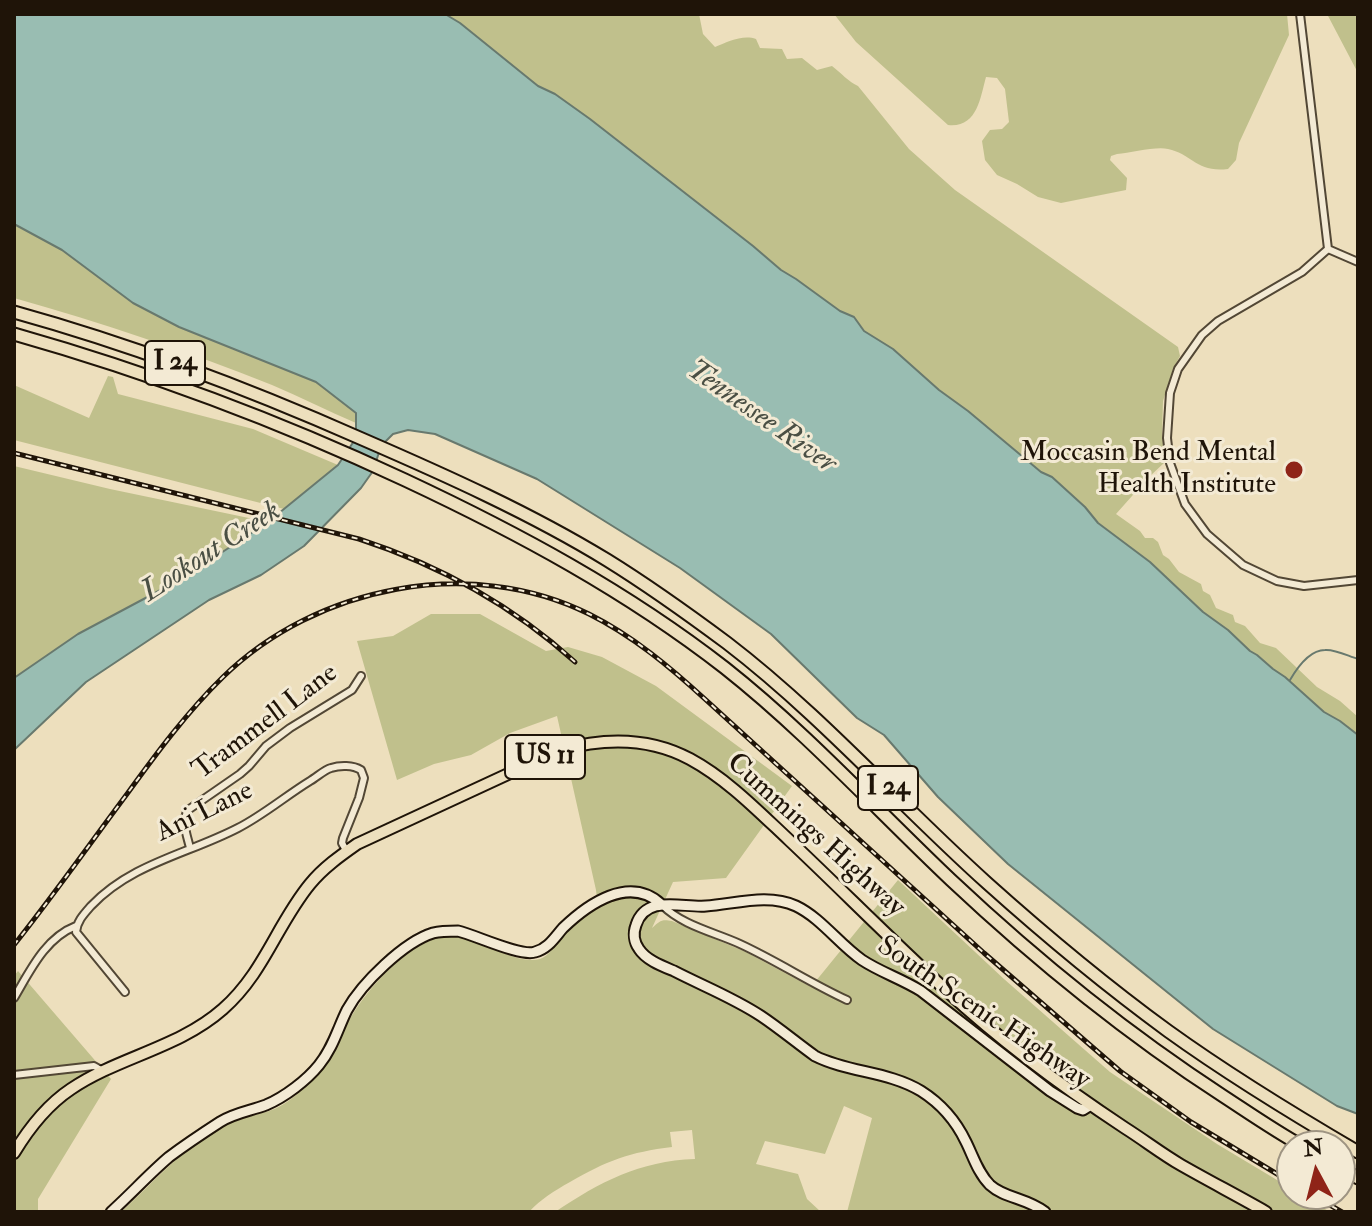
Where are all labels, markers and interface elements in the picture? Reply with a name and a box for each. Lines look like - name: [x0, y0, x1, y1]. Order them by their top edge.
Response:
- road number: I 24: [145, 341, 205, 385]
- water label: Tennessee River: [679, 353, 843, 483]
- place label: Moccasin Bend Mental Health Institute: [1020, 437, 1276, 503]
- marker: Moccasin Bend Mental Health Institute: [1283, 459, 1305, 481]
- water label: Lookout Creek: [135, 495, 289, 611]
- street label: Trammell Lane: [187, 658, 345, 788]
- road number: US 11: [505, 735, 585, 779]
- street label: Cummings Highway: [719, 747, 911, 925]
- road number: I 24: [858, 766, 918, 810]
- street label: Ani Lane: [151, 775, 259, 851]
- street label: South Scenic Highway: [870, 930, 1096, 1098]
- north arrow: [1276, 1130, 1356, 1210]
- text: N: [1302, 1133, 1325, 1163]

